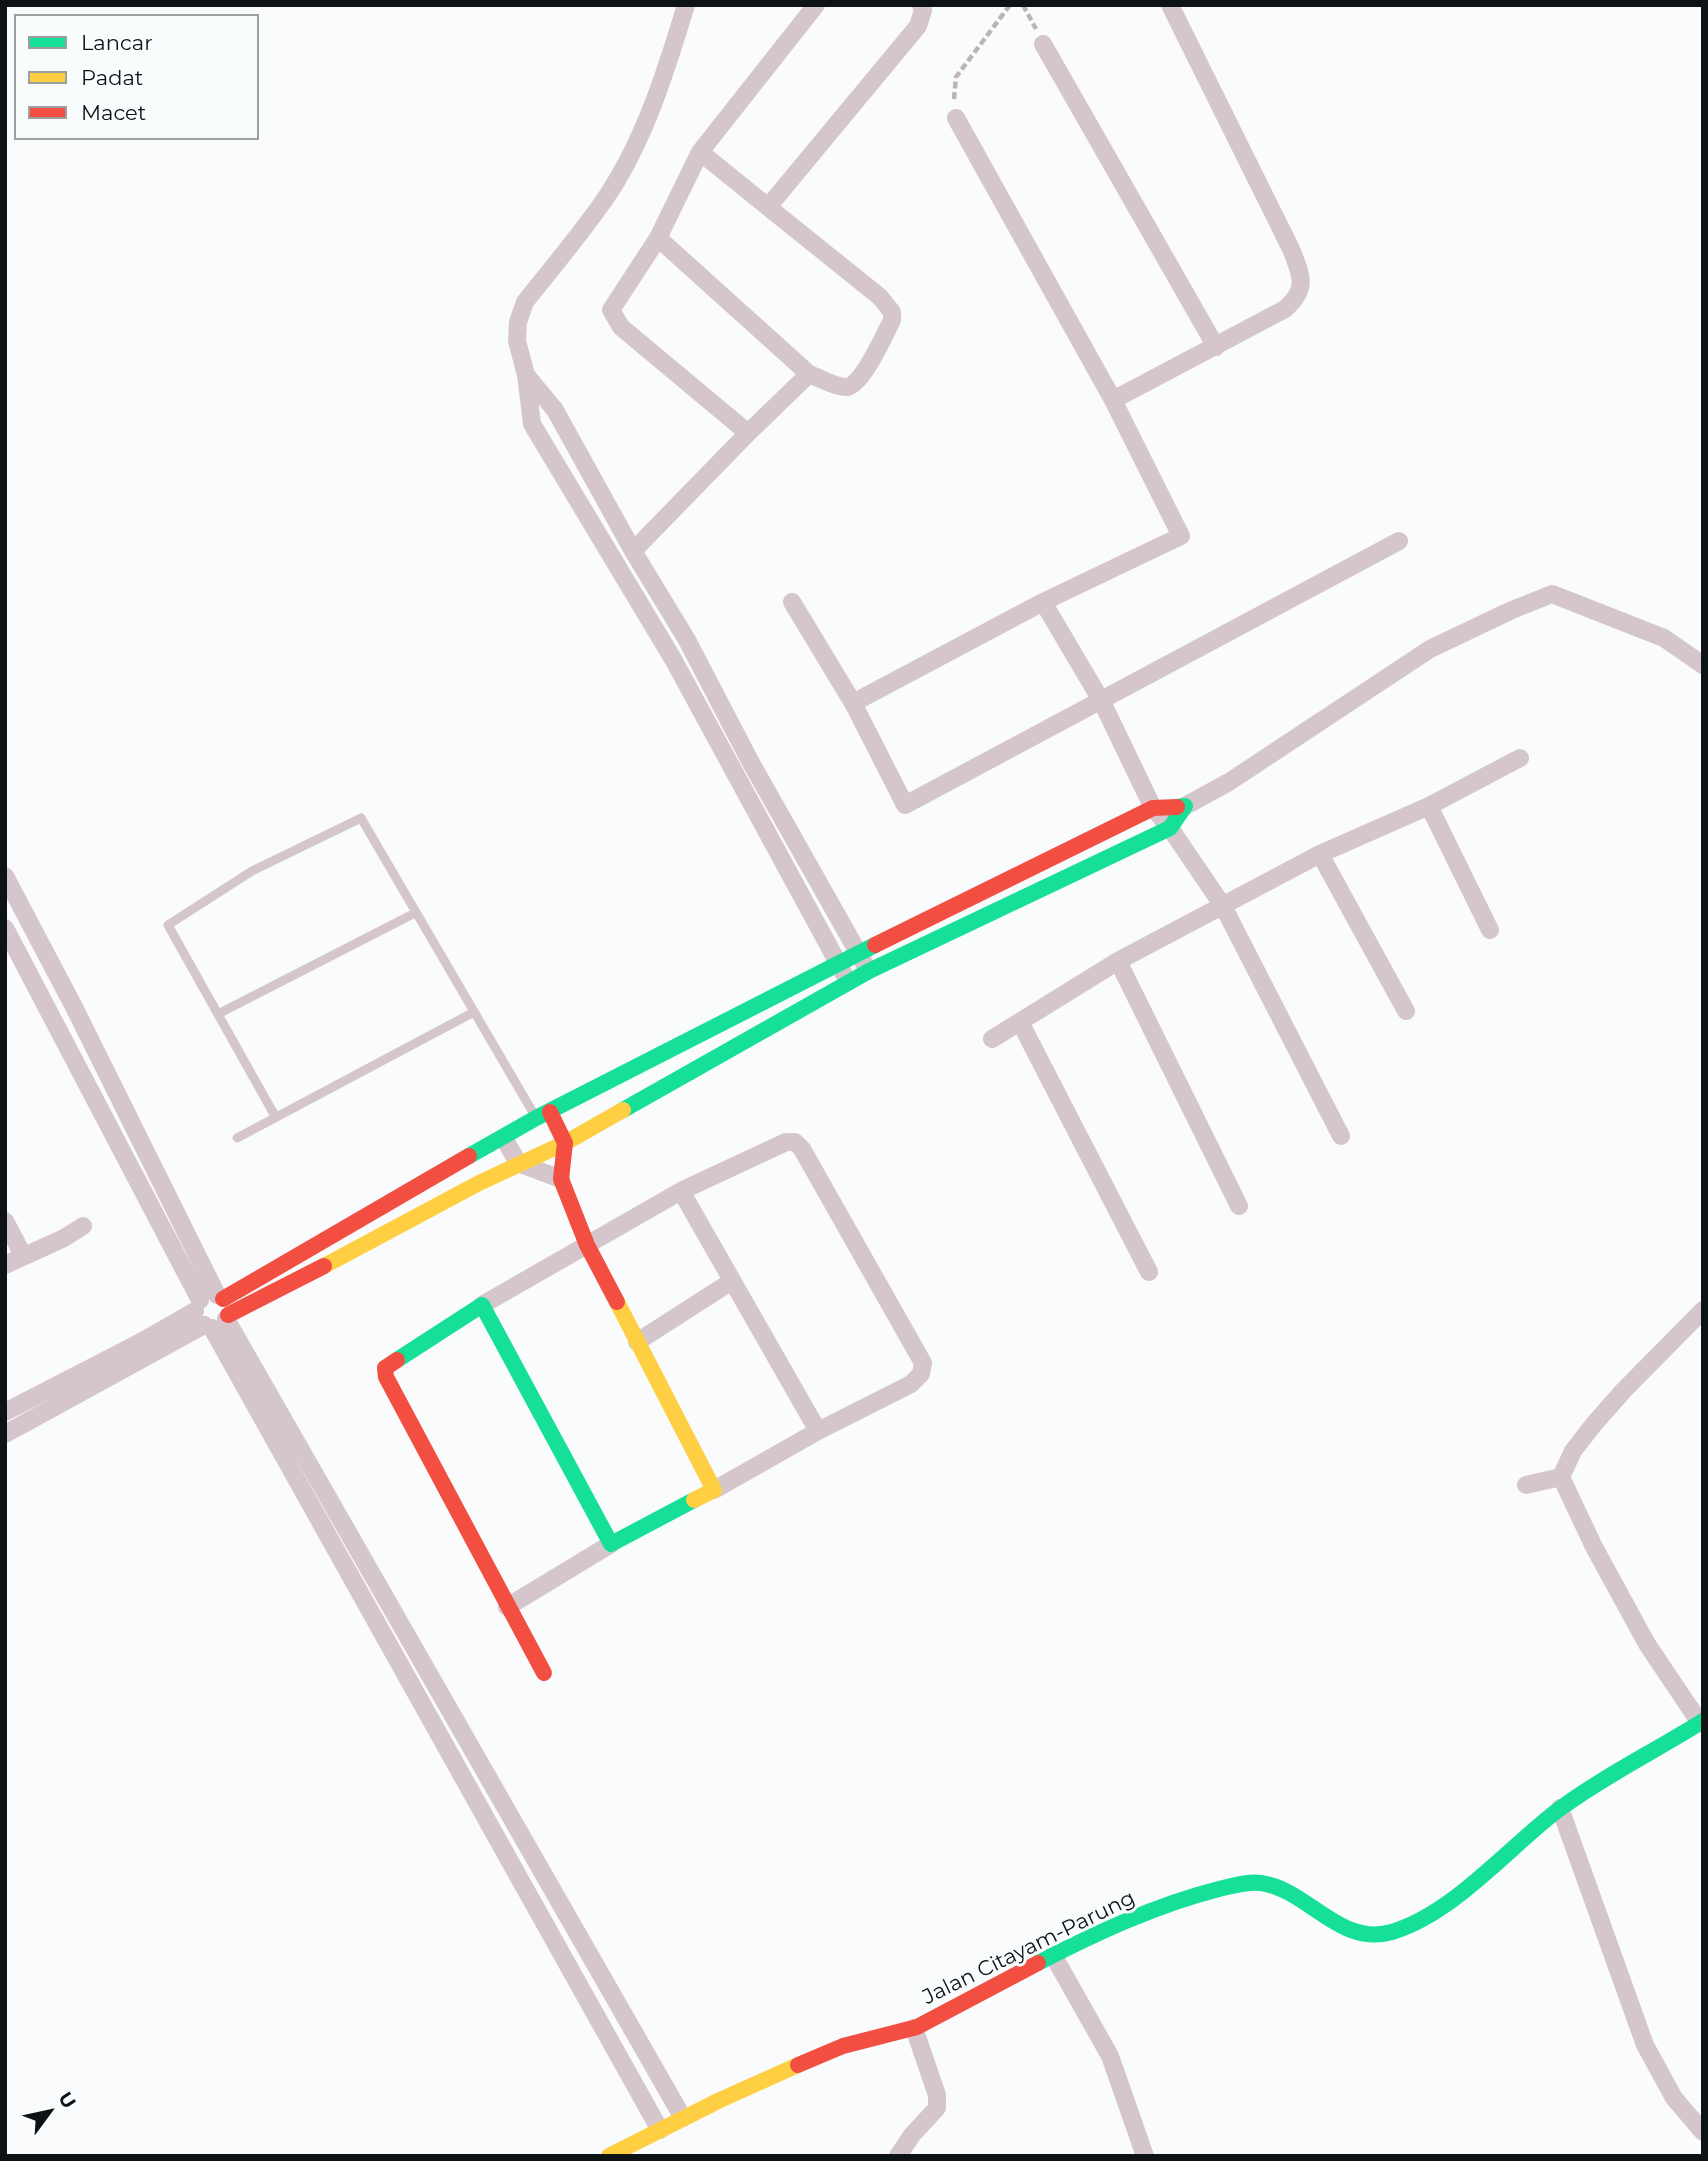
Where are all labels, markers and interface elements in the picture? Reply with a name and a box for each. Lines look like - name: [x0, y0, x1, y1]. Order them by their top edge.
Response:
- legend: [14, 14, 259, 140]
- text: Lancar: [81, 30, 153, 55]
- text: Padat: [81, 65, 143, 90]
- text: Macet: [81, 100, 146, 125]
- street label: Jalan Citayam-Parung: [919, 1886, 1139, 2010]
- north arrow: [14, 2077, 84, 2147]
- text: U: [53, 2088, 81, 2113]

